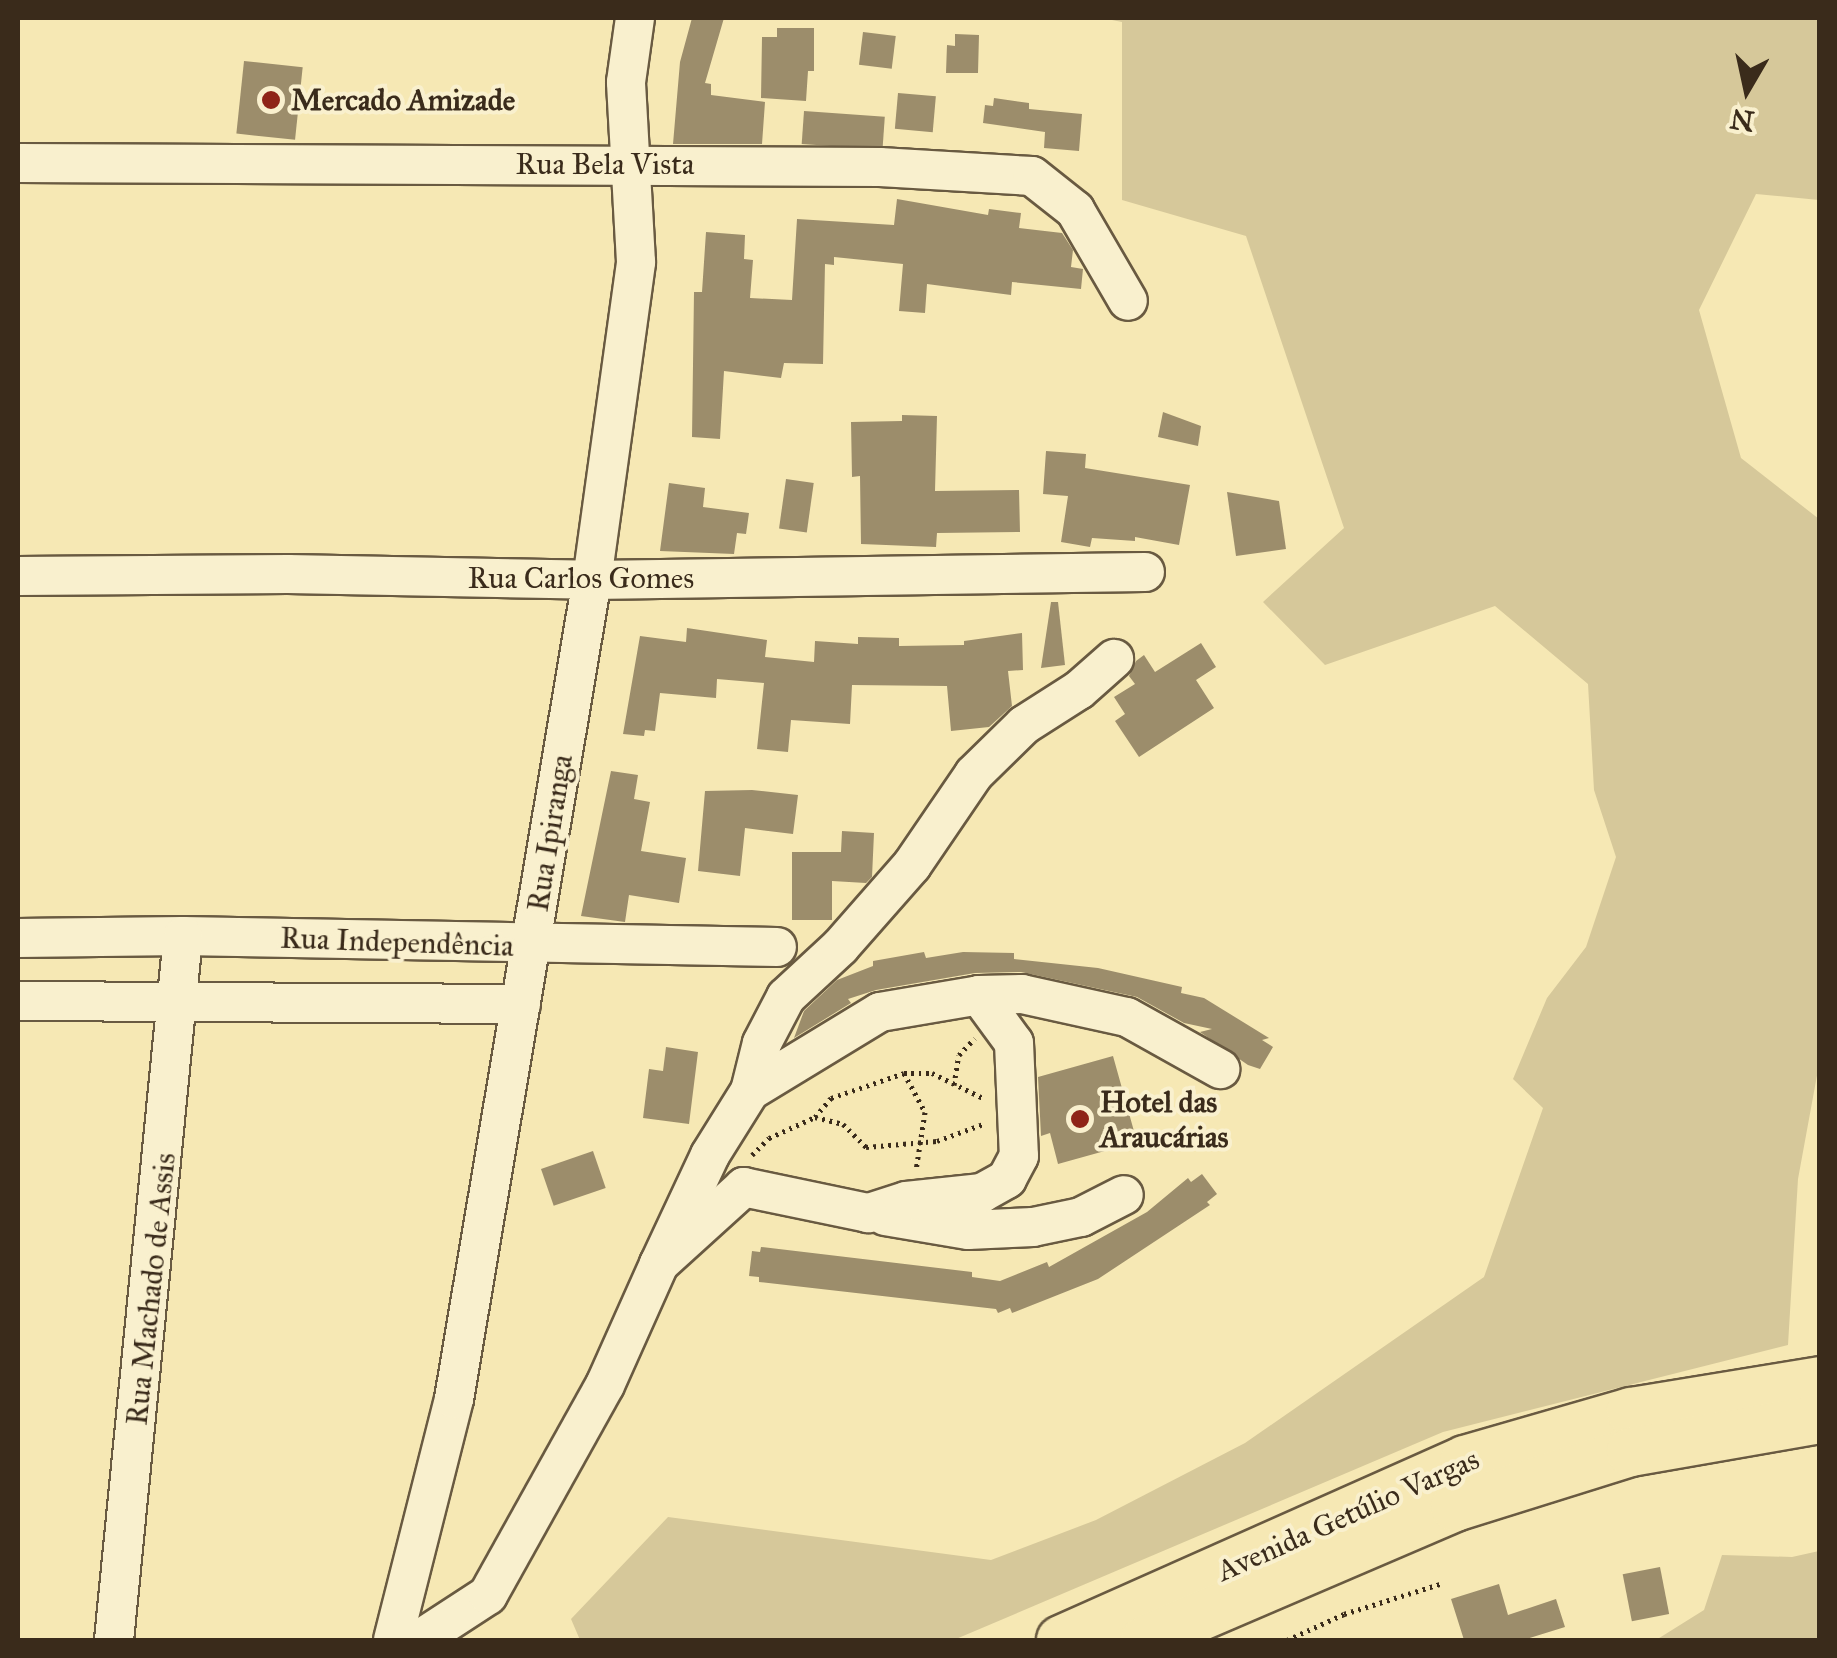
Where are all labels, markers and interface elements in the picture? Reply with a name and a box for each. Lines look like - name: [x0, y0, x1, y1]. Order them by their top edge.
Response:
- north arrow: [1697, 40, 1797, 140]
- place label: Mercado Amizade: [291, 82, 515, 118]
- marker: Mercado Amizade: [260, 89, 282, 111]
- text: N: [1728, 101, 1757, 139]
- street label: Rua Bela Vista: [516, 146, 694, 182]
- street label: Rua Carlos Gomes: [468, 560, 694, 596]
- street label: Rua Ipiranga: [520, 752, 580, 914]
- street label: Rua Independência: [280, 920, 514, 964]
- place label: Hotel das Araucárias: [1100, 1084, 1229, 1154]
- marker: Hotel das Araucárias: [1069, 1108, 1091, 1130]
- street label: Rua Machado de Assis: [119, 1151, 183, 1427]
- street label: Avenida Getúlio Vargas: [1211, 1441, 1485, 1589]

